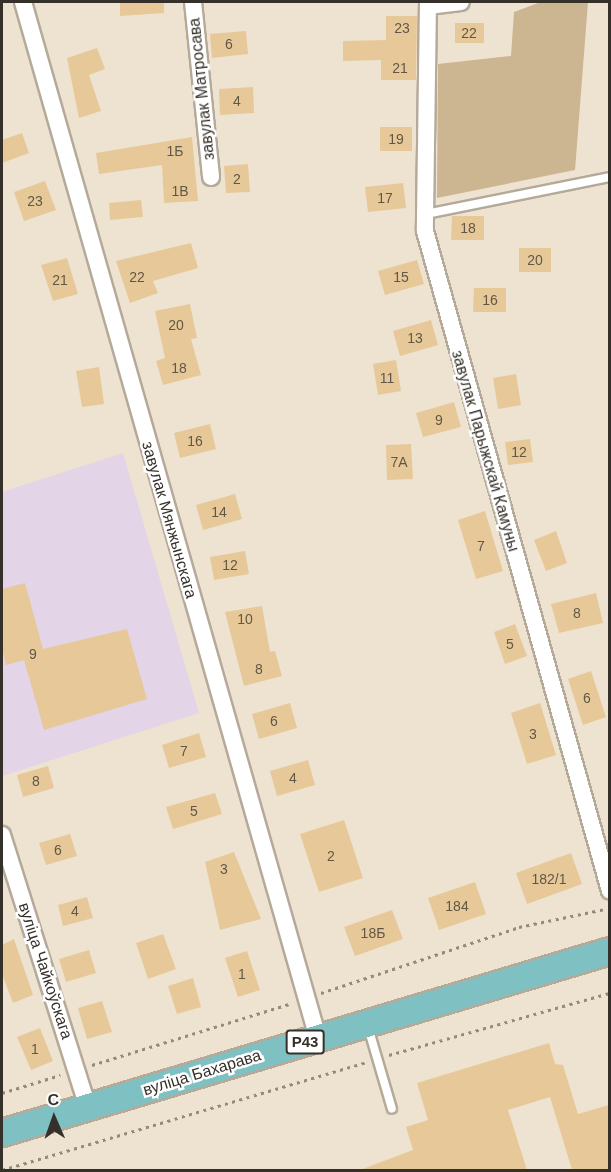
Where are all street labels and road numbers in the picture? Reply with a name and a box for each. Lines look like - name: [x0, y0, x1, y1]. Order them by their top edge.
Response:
- street label: завулак Матросава: [185, 17, 219, 161]
- street label: завулак Парыжскай Камуны: [447, 348, 523, 554]
- street label: завулак Мянжынскага: [137, 439, 201, 601]
- street label: вуліца Чайкоўскага: [14, 900, 76, 1042]
- road number: Р43: [286, 1030, 324, 1054]
- street label: вуліца Бахарава: [141, 1046, 263, 1100]

